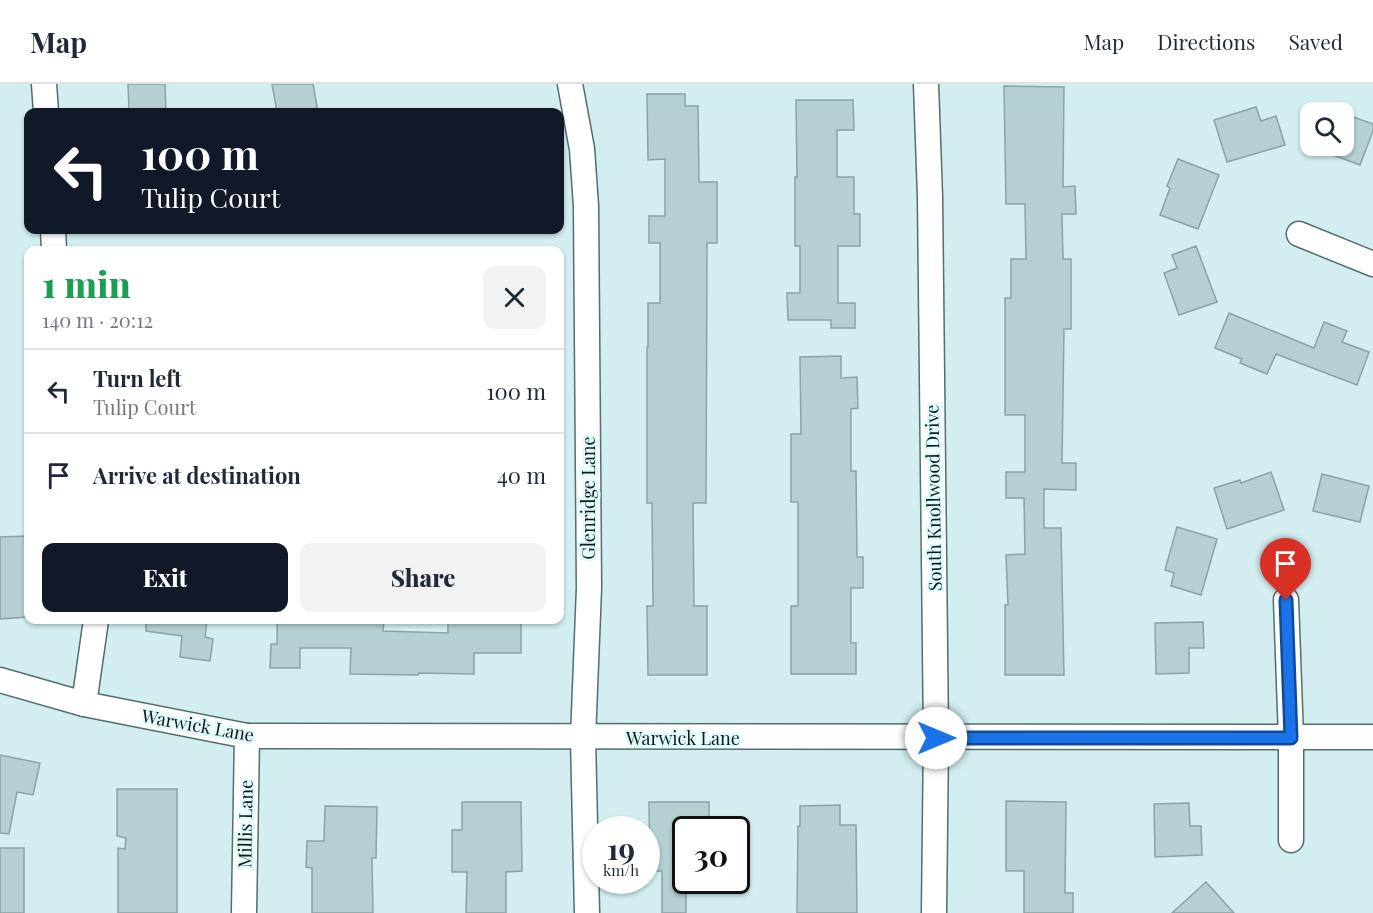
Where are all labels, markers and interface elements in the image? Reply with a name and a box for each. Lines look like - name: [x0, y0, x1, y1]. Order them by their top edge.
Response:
- text: Map: [30, 23, 87, 60]
- text: Map: [1083, 27, 1124, 55]
- text: Directions: [1157, 27, 1255, 55]
- text: Saved: [1288, 27, 1343, 55]
- map controls: [1300, 102, 1354, 156]
- button: search: [1300, 102, 1354, 156]
- text: 100 m: [141, 125, 259, 181]
- icon: left: [42, 132, 120, 210]
- text: Tulip Court: [141, 179, 280, 215]
- text: 1 min: [42, 259, 131, 307]
- button: close: [483, 266, 546, 329]
- text: 140 m · 20:12: [42, 306, 153, 333]
- text: Turn left: [93, 363, 182, 393]
- icon: left: [42, 375, 75, 408]
- text: 100 m: [486, 376, 546, 406]
- text: Tulip Court: [93, 393, 196, 420]
- street label: South Knollwood Drive: [919, 405, 947, 591]
- street label: Glenridge Lane: [576, 436, 600, 560]
- icon: arrive: [42, 459, 75, 492]
- text: Arrive at destination: [93, 460, 301, 490]
- text: 40 m: [497, 460, 546, 490]
- pin: [1260, 538, 1311, 600]
- button: Exit: [42, 543, 288, 612]
- button: Share: [300, 543, 546, 612]
- icon: arrive: [1269, 547, 1302, 580]
- street label: Warwick Lane: [139, 703, 256, 747]
- position arrow: [904, 706, 968, 770]
- street label: Warwick Lane: [625, 726, 740, 750]
- street label: Millis Lane: [232, 780, 258, 868]
- speed limit sign: 30: [672, 816, 750, 894]
- text: 19: [607, 828, 635, 868]
- text: km/h: [603, 860, 639, 880]

